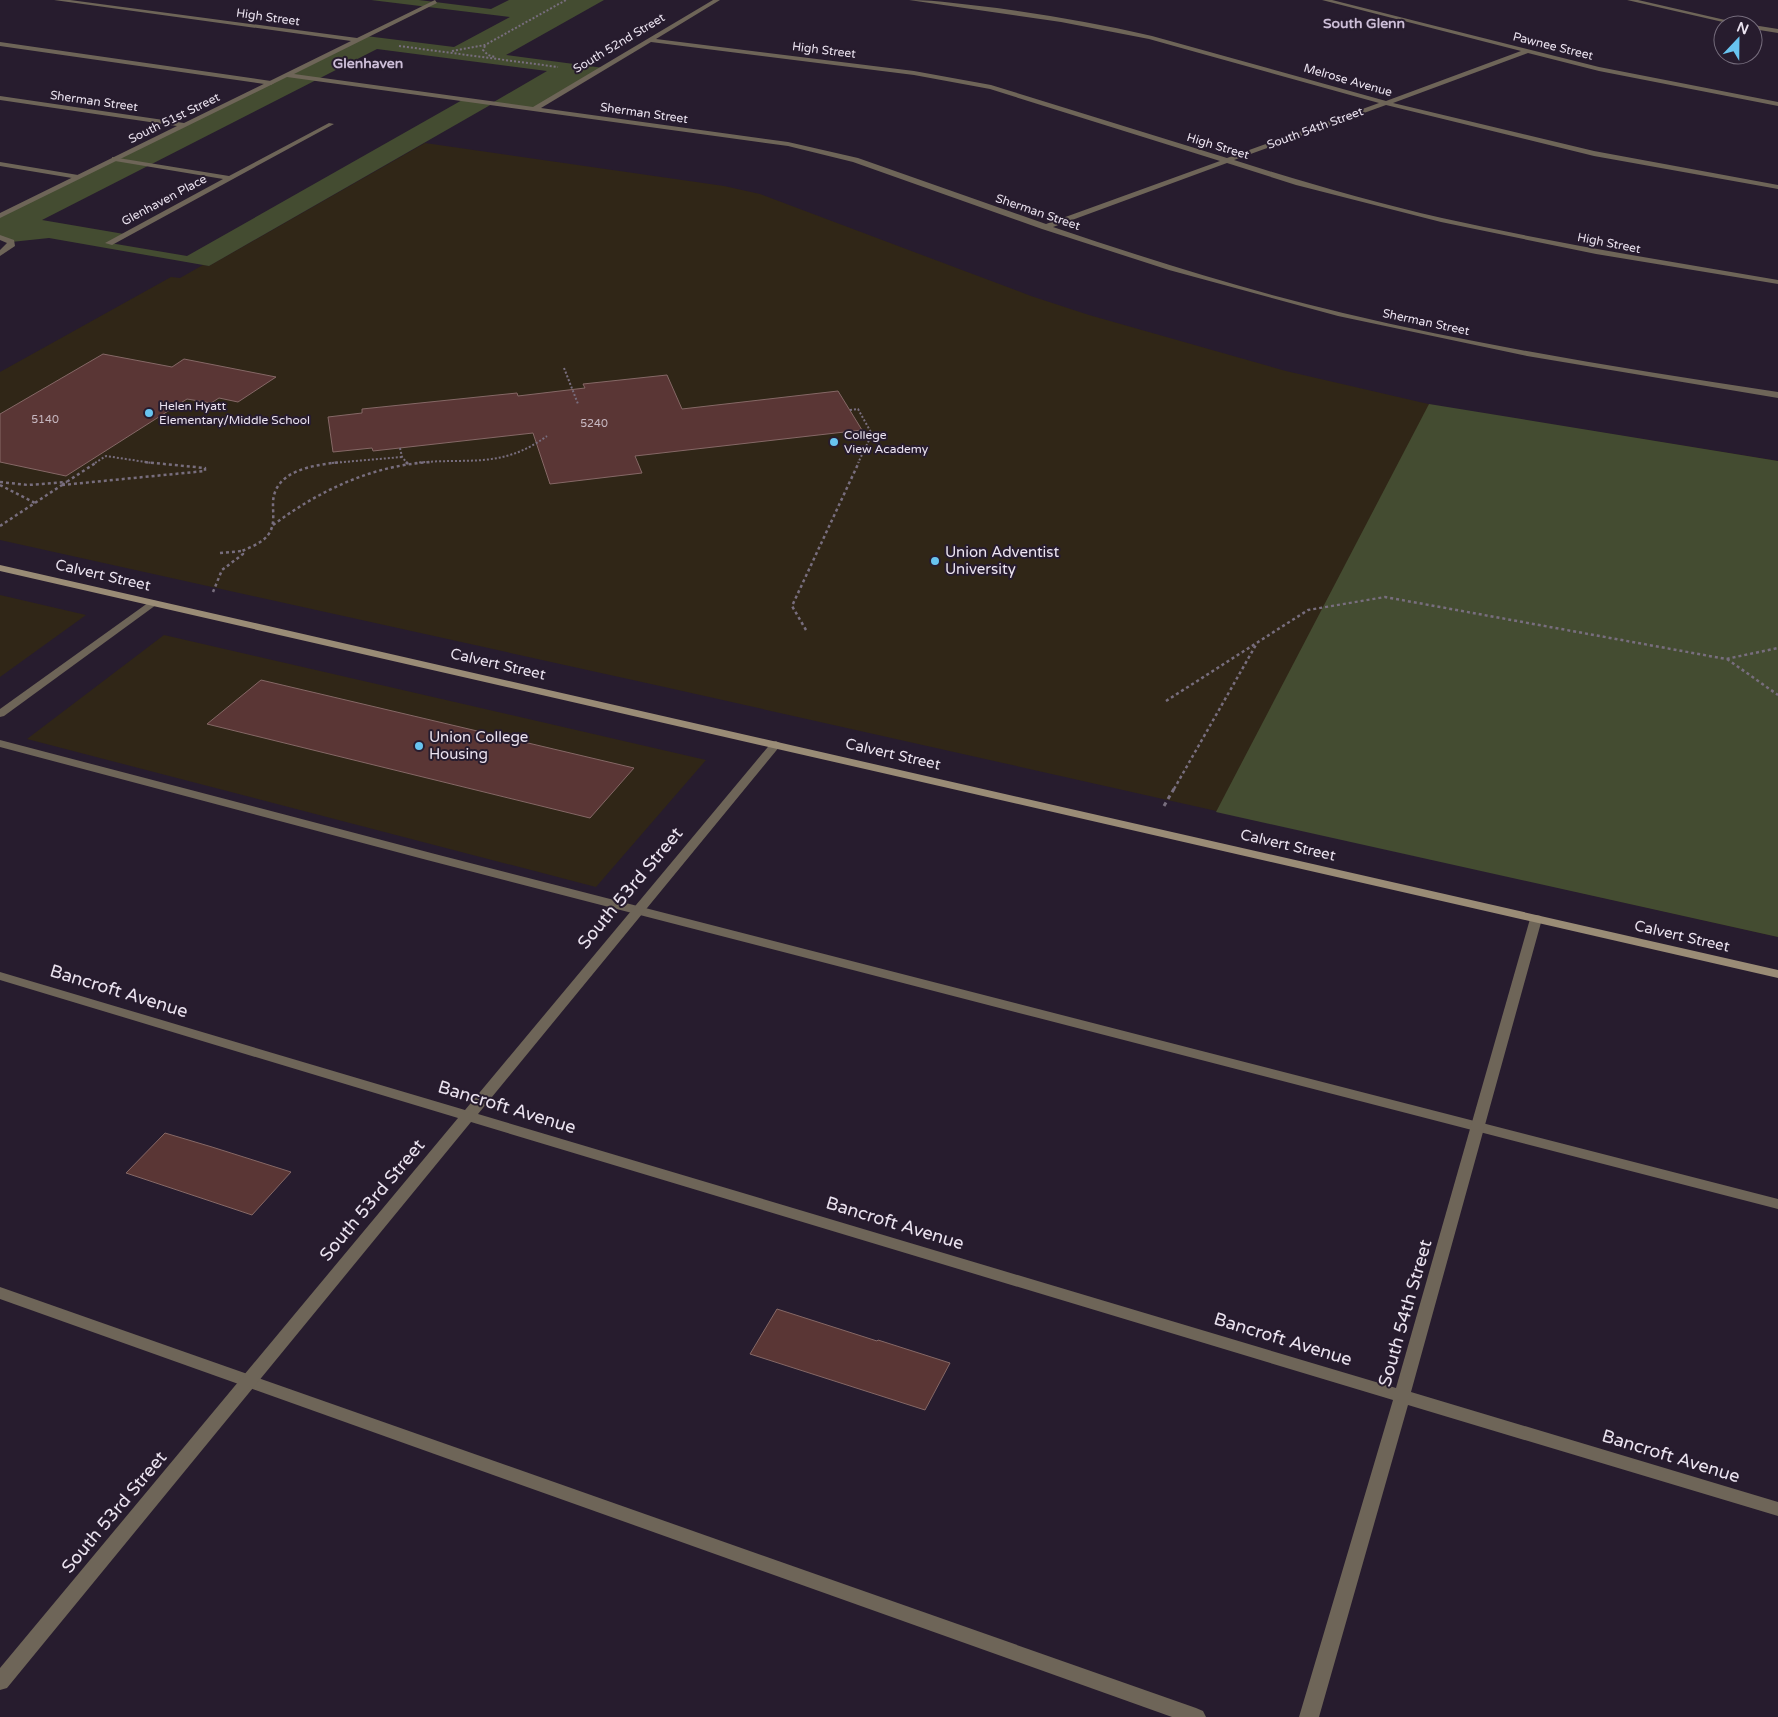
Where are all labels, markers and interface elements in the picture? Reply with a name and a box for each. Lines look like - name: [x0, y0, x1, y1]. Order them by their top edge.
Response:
- street label: High Street: [235, 6, 301, 28]
- street label: South 52nd Street: [571, 10, 668, 76]
- district label: South Glenn: [1323, 15, 1405, 32]
- north arrow: [1713, 15, 1763, 65]
- text: N: [1734, 18, 1751, 38]
- street label: Pawnee Street: [1511, 29, 1595, 63]
- street label: High Street: [791, 39, 857, 61]
- district label: Glenhaven: [333, 55, 403, 72]
- street label: Melrose Avenue: [1302, 61, 1394, 99]
- street label: Sherman Street: [49, 88, 139, 114]
- street label: South 51st Street: [126, 90, 222, 146]
- street label: Sherman Street: [599, 100, 689, 126]
- street label: South 54th Street: [1265, 104, 1365, 152]
- street label: High Street: [1185, 130, 1251, 162]
- street label: Glenhaven Place: [119, 172, 209, 228]
- street label: Sherman Street: [994, 191, 1082, 233]
- street label: High Street: [1576, 230, 1642, 256]
- street label: Sherman Street: [1381, 306, 1471, 338]
- place label: Helen Hyatt Elementary/Middle School: [159, 399, 310, 427]
- marker: Helen Hyatt Elementary/Middle School: [143, 407, 155, 419]
- house number: 5140: [31, 413, 59, 426]
- house number: 5240: [580, 417, 608, 430]
- place label: College View Academy: [844, 428, 929, 456]
- marker: College View Academy: [828, 436, 840, 448]
- place label: Union Adventist University: [945, 543, 1059, 578]
- street label: Calvert Street: [54, 555, 153, 595]
- marker: Union Adventist University: [929, 555, 941, 567]
- street label: Calvert Street: [449, 644, 548, 684]
- place label: Union College Housing: [429, 728, 528, 763]
- street label: Calvert Street: [844, 734, 943, 774]
- marker: Union College Housing: [413, 740, 425, 752]
- street label: South 53rd Street: [573, 823, 687, 953]
- street label: Calvert Street: [1239, 825, 1338, 865]
- street label: Calvert Street: [1633, 916, 1732, 956]
- street label: Bancroft Avenue: [47, 960, 191, 1022]
- street label: Bancroft Avenue: [435, 1076, 579, 1138]
- street label: South 53rd Street: [315, 1135, 429, 1265]
- street label: Bancroft Avenue: [823, 1192, 967, 1254]
- street label: South 54th Street: [1373, 1237, 1437, 1389]
- street label: Bancroft Avenue: [1211, 1308, 1355, 1370]
- street label: Bancroft Avenue: [1599, 1425, 1743, 1487]
- street label: South 53rd Street: [57, 1447, 171, 1577]

